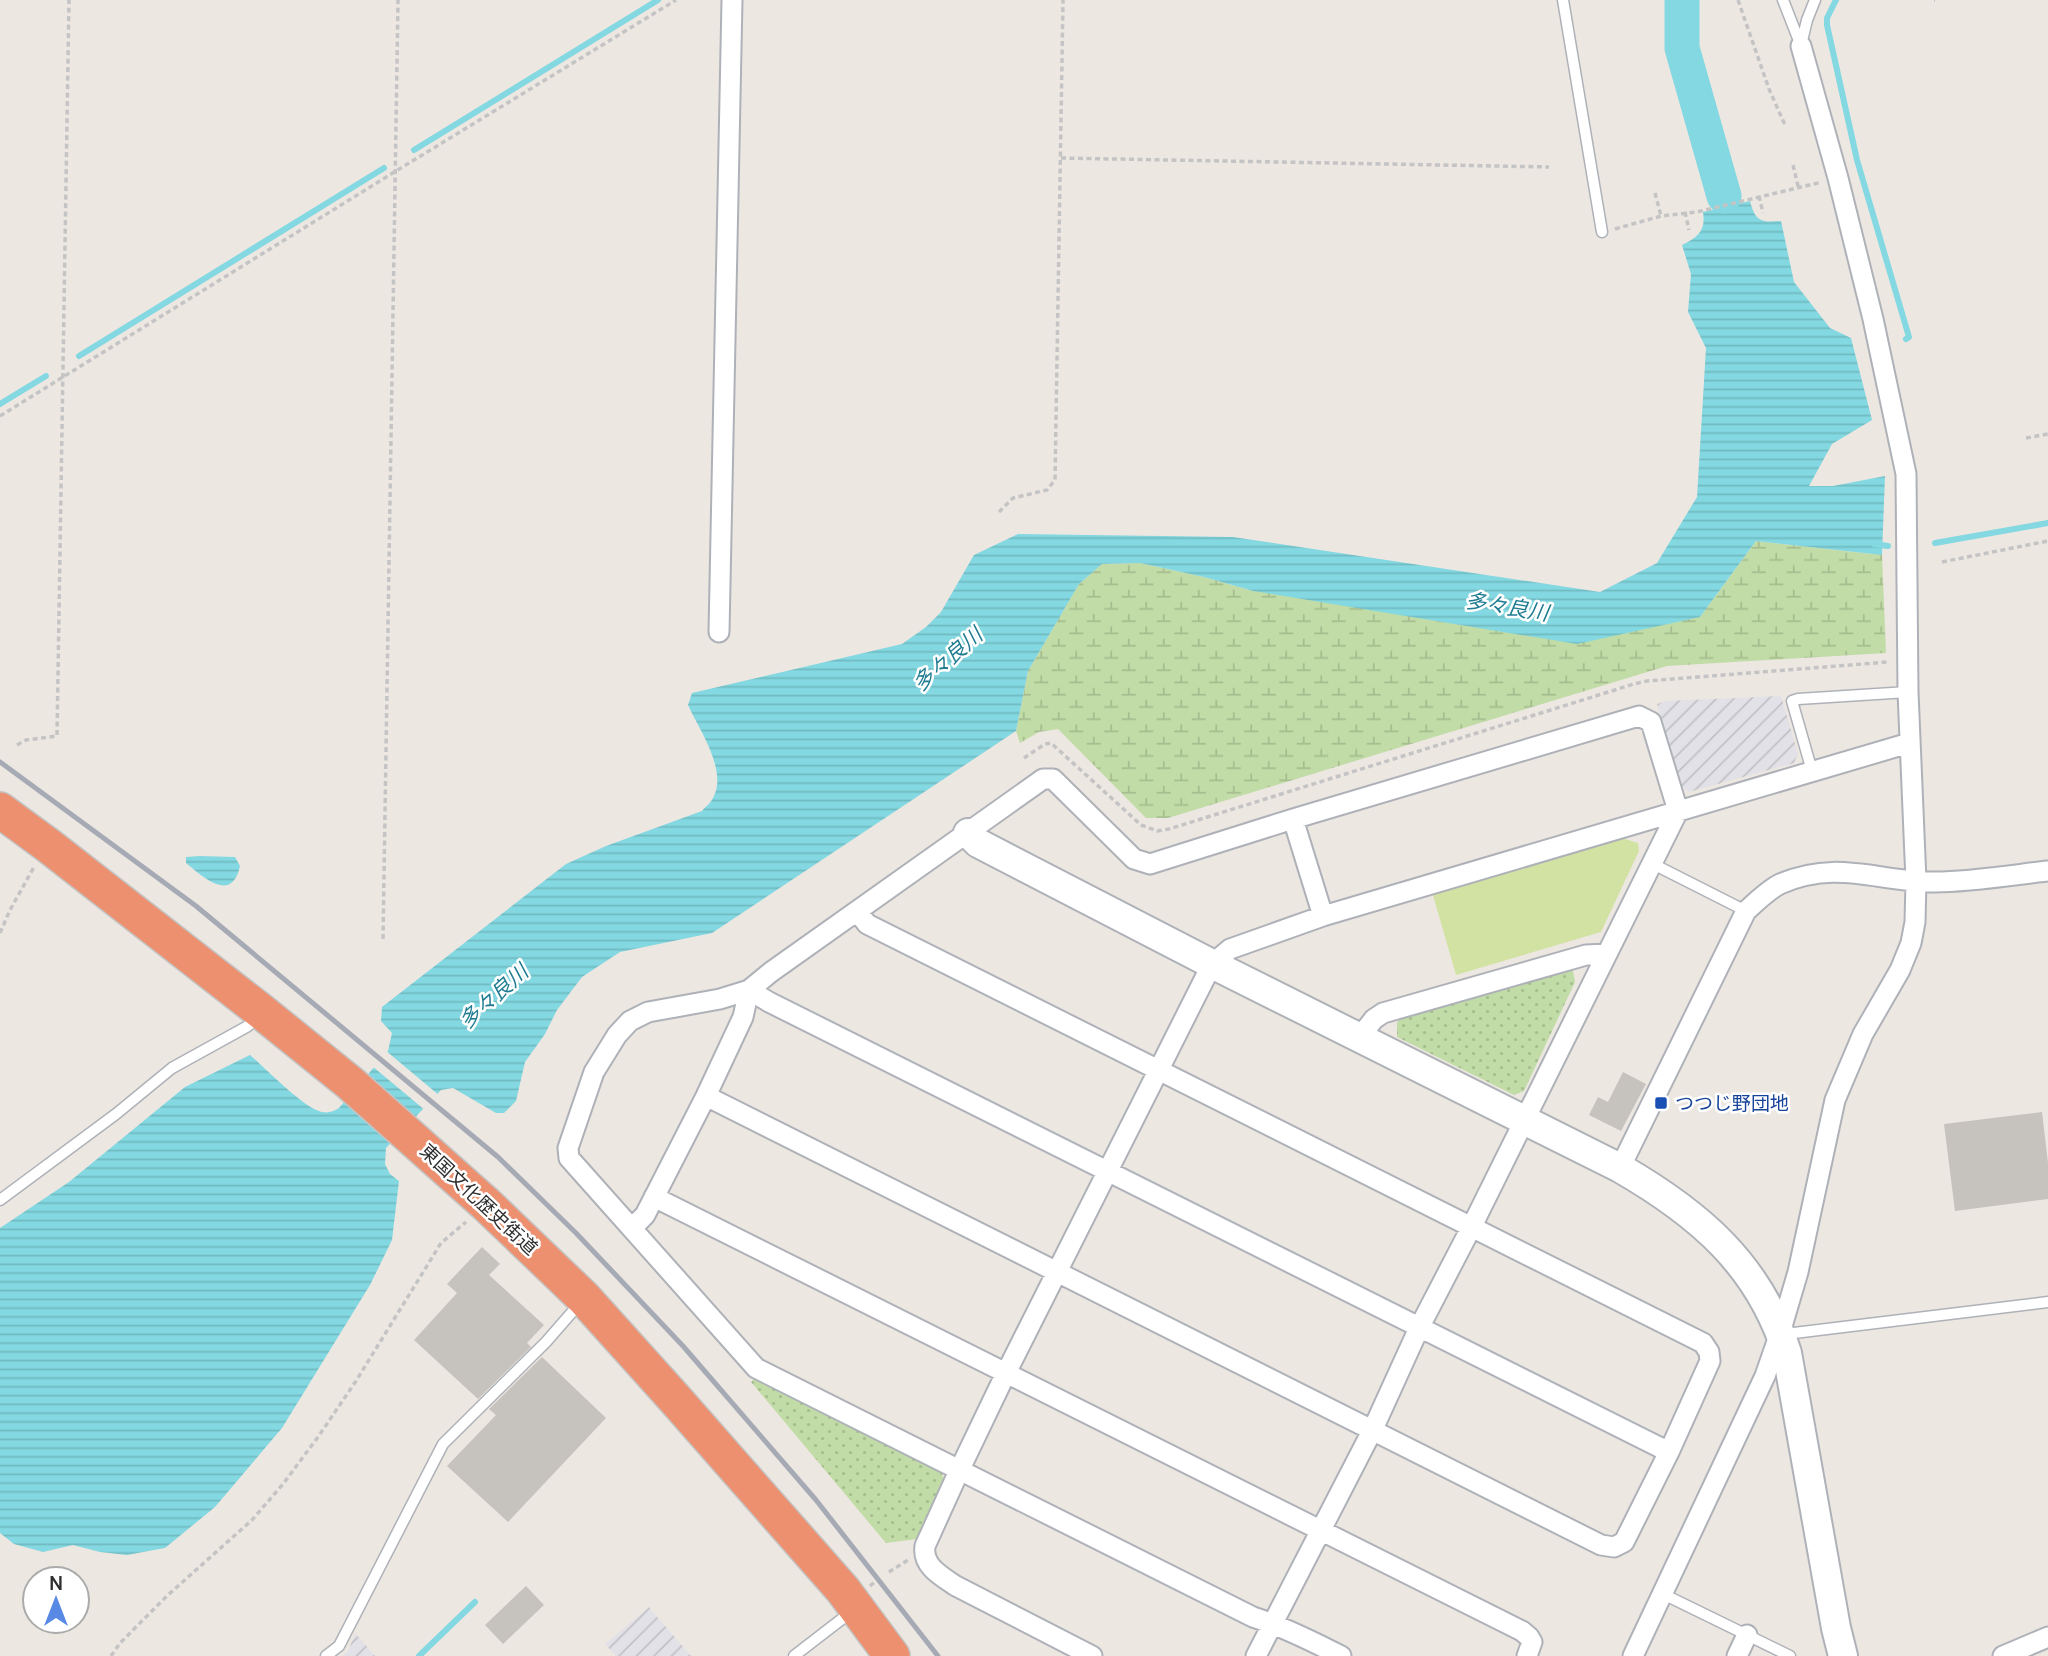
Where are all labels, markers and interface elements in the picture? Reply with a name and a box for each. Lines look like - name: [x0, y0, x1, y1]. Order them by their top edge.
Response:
- water label: 多々良川: [1463, 586, 1553, 627]
- water label: 多々良川: [906, 620, 989, 697]
- water label: 多々良川: [452, 956, 535, 1035]
- place label: つつじ野団地: [1675, 1090, 1789, 1116]
- marker: つつじ野団地: [1653, 1095, 1669, 1111]
- street label: 東国文化歴史街道: [415, 1138, 543, 1260]
- north arrow: [21, 1565, 91, 1635]
- text: N: [49, 1570, 63, 1596]

